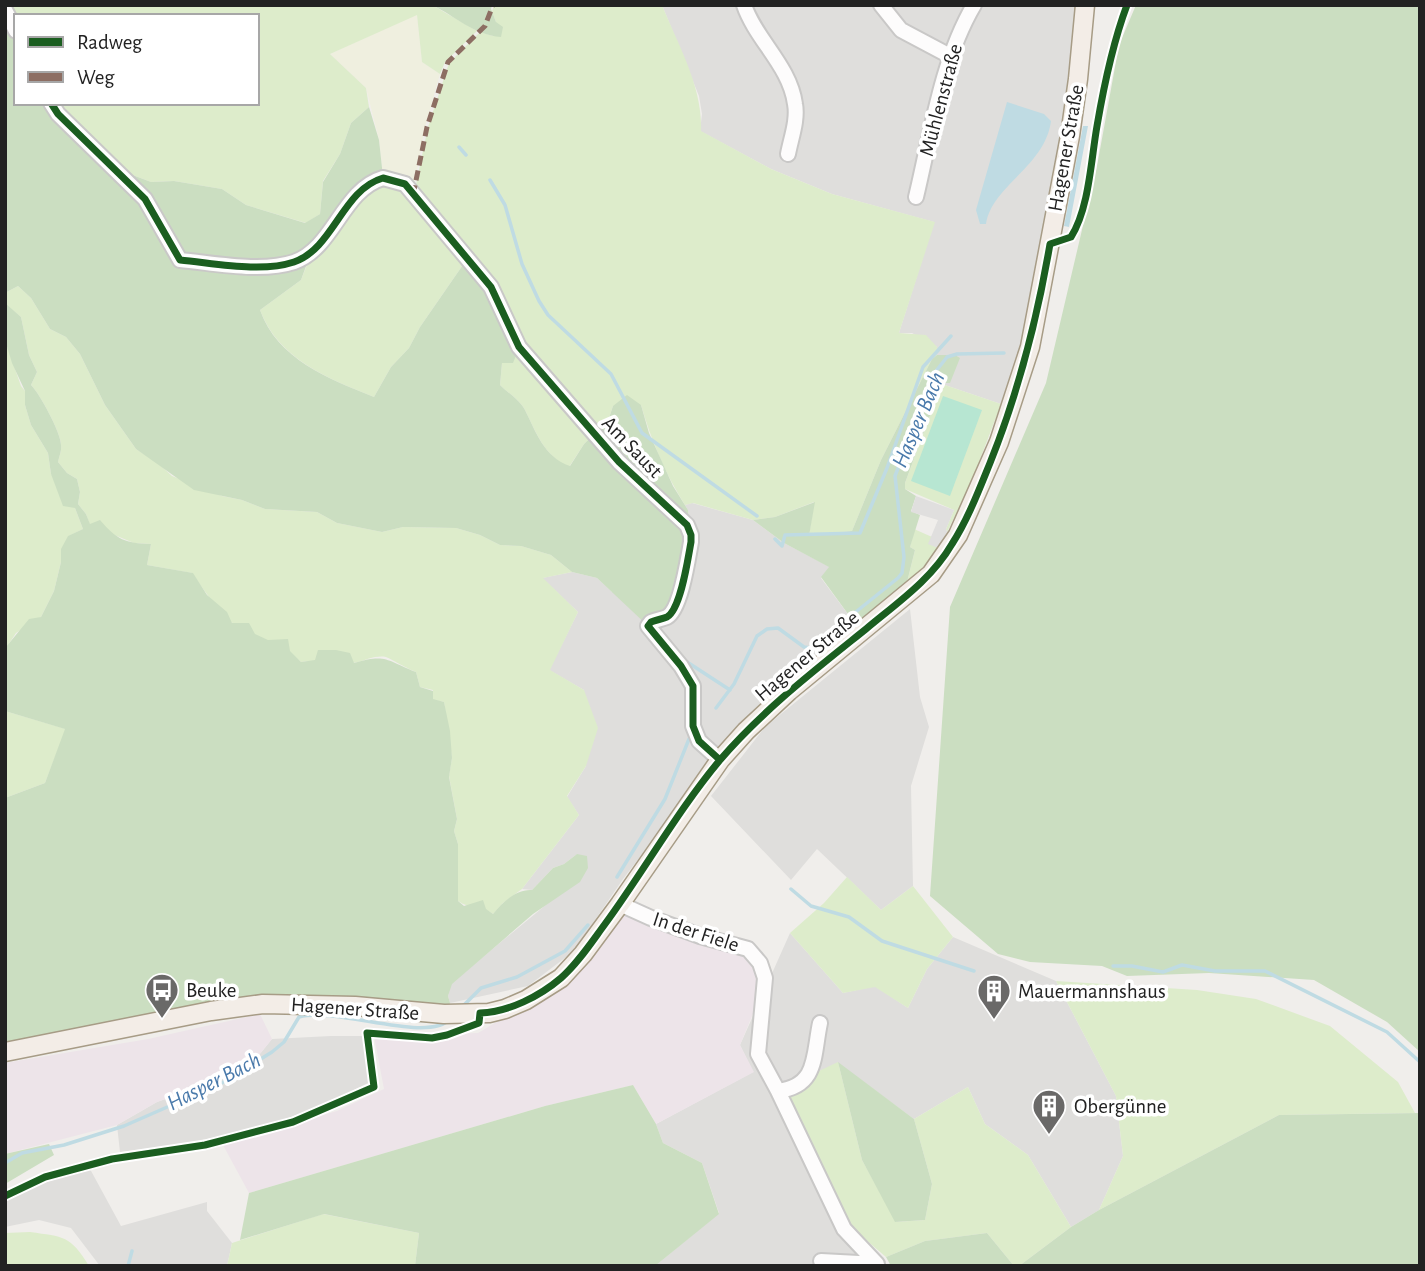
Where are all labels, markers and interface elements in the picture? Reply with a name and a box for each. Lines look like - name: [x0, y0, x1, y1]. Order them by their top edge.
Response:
- legend: [14, 14, 259, 105]
- text: Radweg: [77, 32, 143, 53]
- street label: Mühlenstraße: [916, 41, 966, 159]
- text: Weg: [77, 67, 115, 88]
- street label: Hagener Straße: [1044, 83, 1088, 213]
- water label: Hasper Bach: [889, 369, 949, 471]
- street label: Am Saust: [598, 412, 666, 482]
- street label: Hagener Straße: [751, 607, 863, 705]
- street label: In der Fiele: [650, 908, 742, 956]
- bus stop icon: Beuke: [143, 971, 181, 1020]
- building icon: Mauermannshaus: [975, 972, 1013, 1021]
- place label: Beuke: [186, 980, 236, 1001]
- place label: Mauermannshaus: [1018, 981, 1166, 1002]
- street label: Hagener Straße: [290, 994, 420, 1024]
- water label: Hasper Bach: [163, 1049, 265, 1115]
- building icon: Obergünne: [1030, 1087, 1068, 1136]
- place label: Obergünne: [1074, 1096, 1166, 1117]

